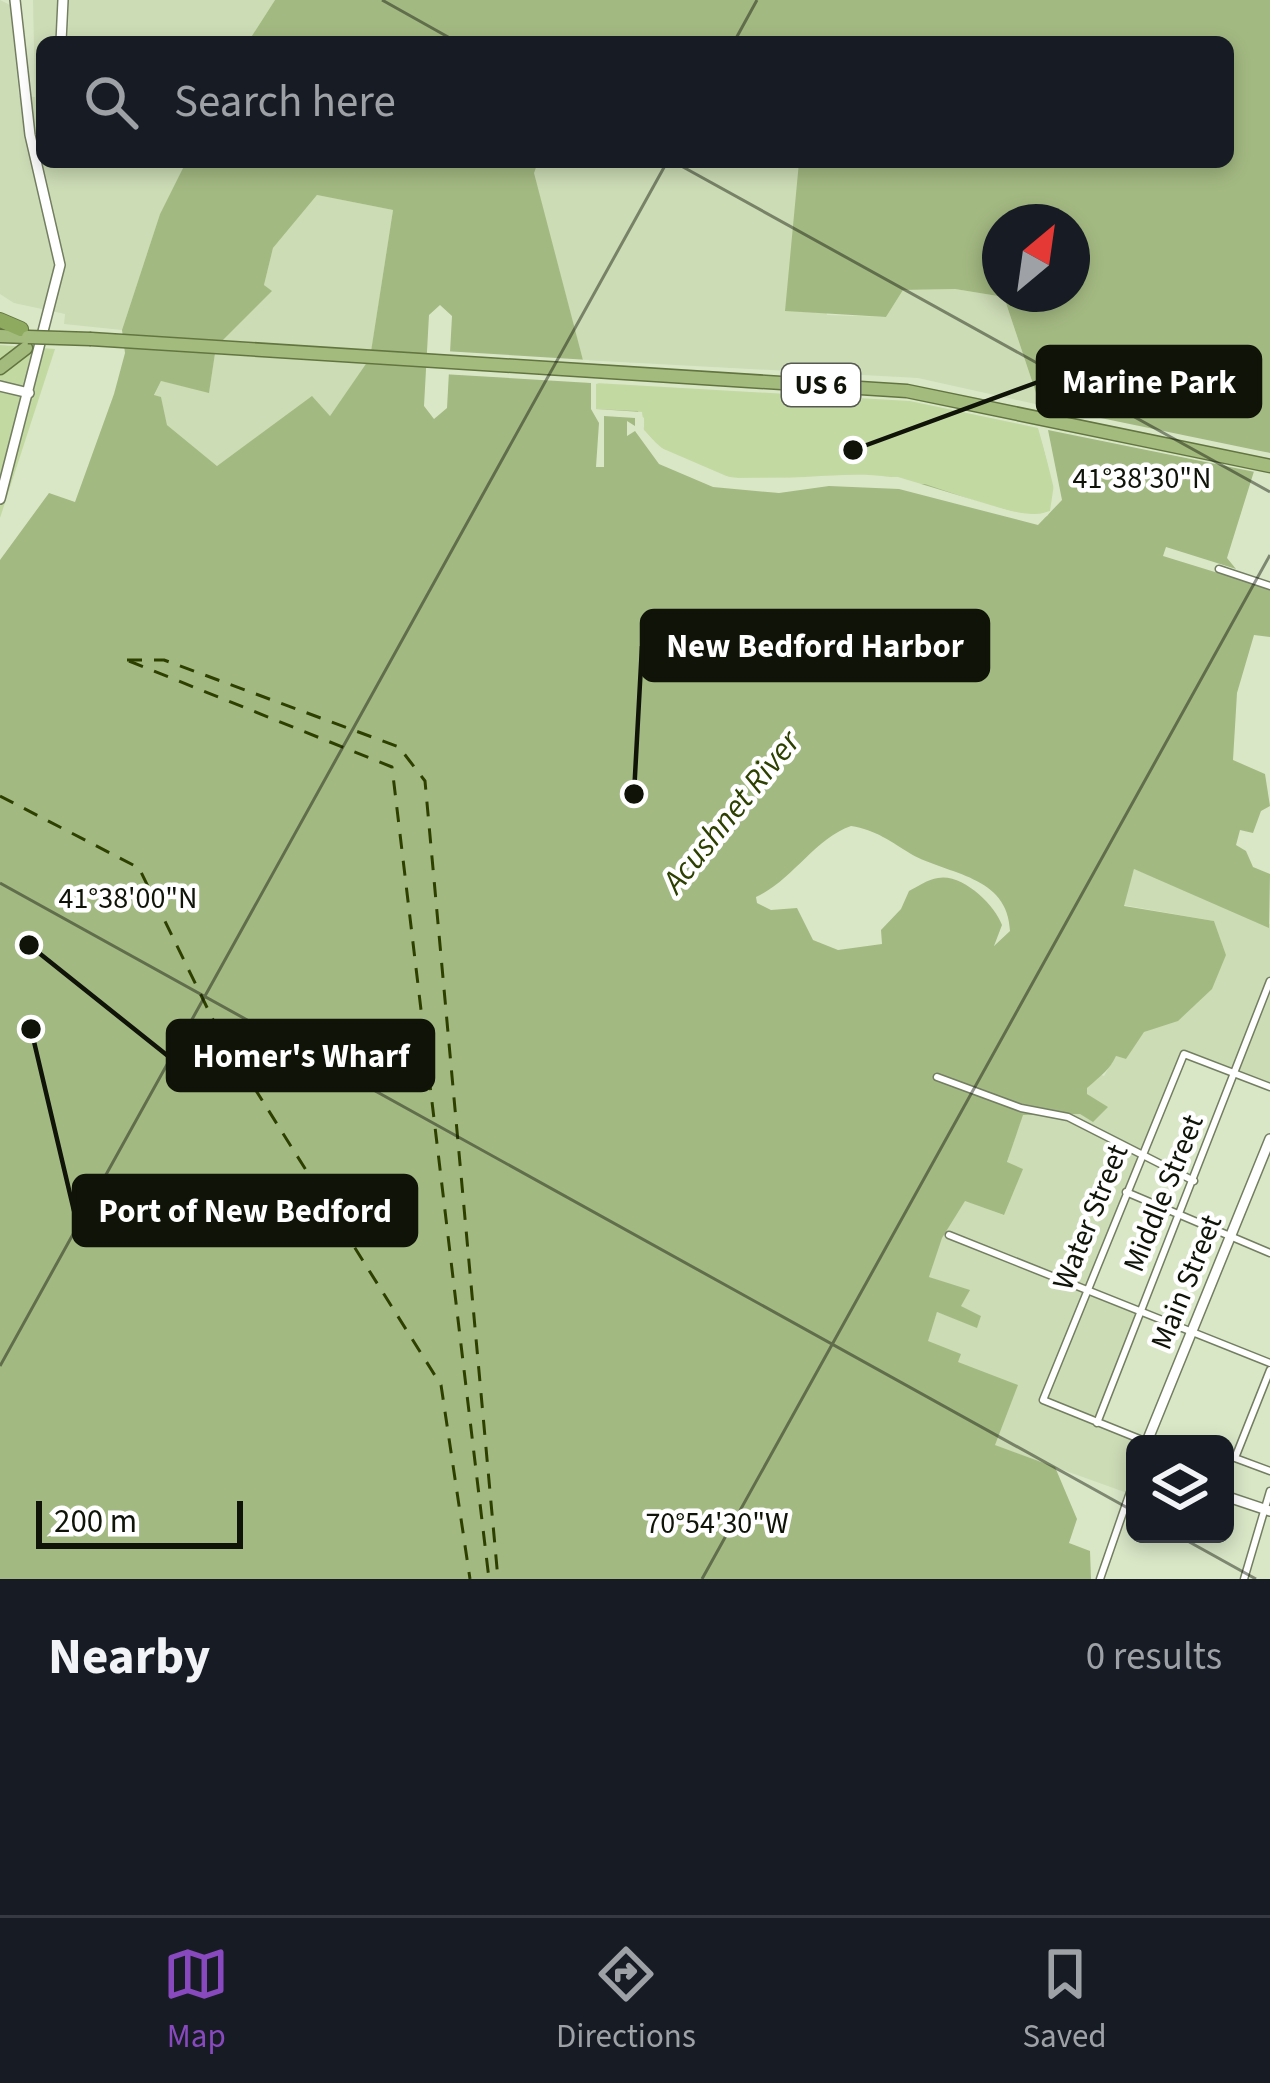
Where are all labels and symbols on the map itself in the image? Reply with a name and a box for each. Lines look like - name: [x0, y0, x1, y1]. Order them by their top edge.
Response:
- north arrow: [982, 204, 1090, 312]
- callout: Marine Park: [1038, 347, 1260, 416]
- text: Marine Park: [1062, 359, 1236, 406]
- road number: US 6: [782, 364, 860, 406]
- text: 41°38'30"N: [1072, 457, 1212, 500]
- callout: New Bedford Harbor: [642, 611, 988, 680]
- text: New Bedford Harbor: [666, 623, 965, 670]
- water label: Acushnet River: [650, 719, 812, 905]
- text: 41°38'00"N: [58, 877, 198, 920]
- callout: Homer's Wharf: [168, 1021, 433, 1090]
- text: Homer's Wharf: [193, 1033, 411, 1080]
- street label: Middle Street: [1112, 1108, 1215, 1278]
- street label: Water Street: [1042, 1138, 1139, 1297]
- callout: Port of New Bedford: [74, 1176, 416, 1245]
- text: Port of New Bedford: [98, 1188, 392, 1235]
- street label: Main Street: [1140, 1208, 1233, 1356]
- scale bar: [36, 1495, 243, 1548]
- text: 70°54'30"W: [645, 1502, 789, 1545]

